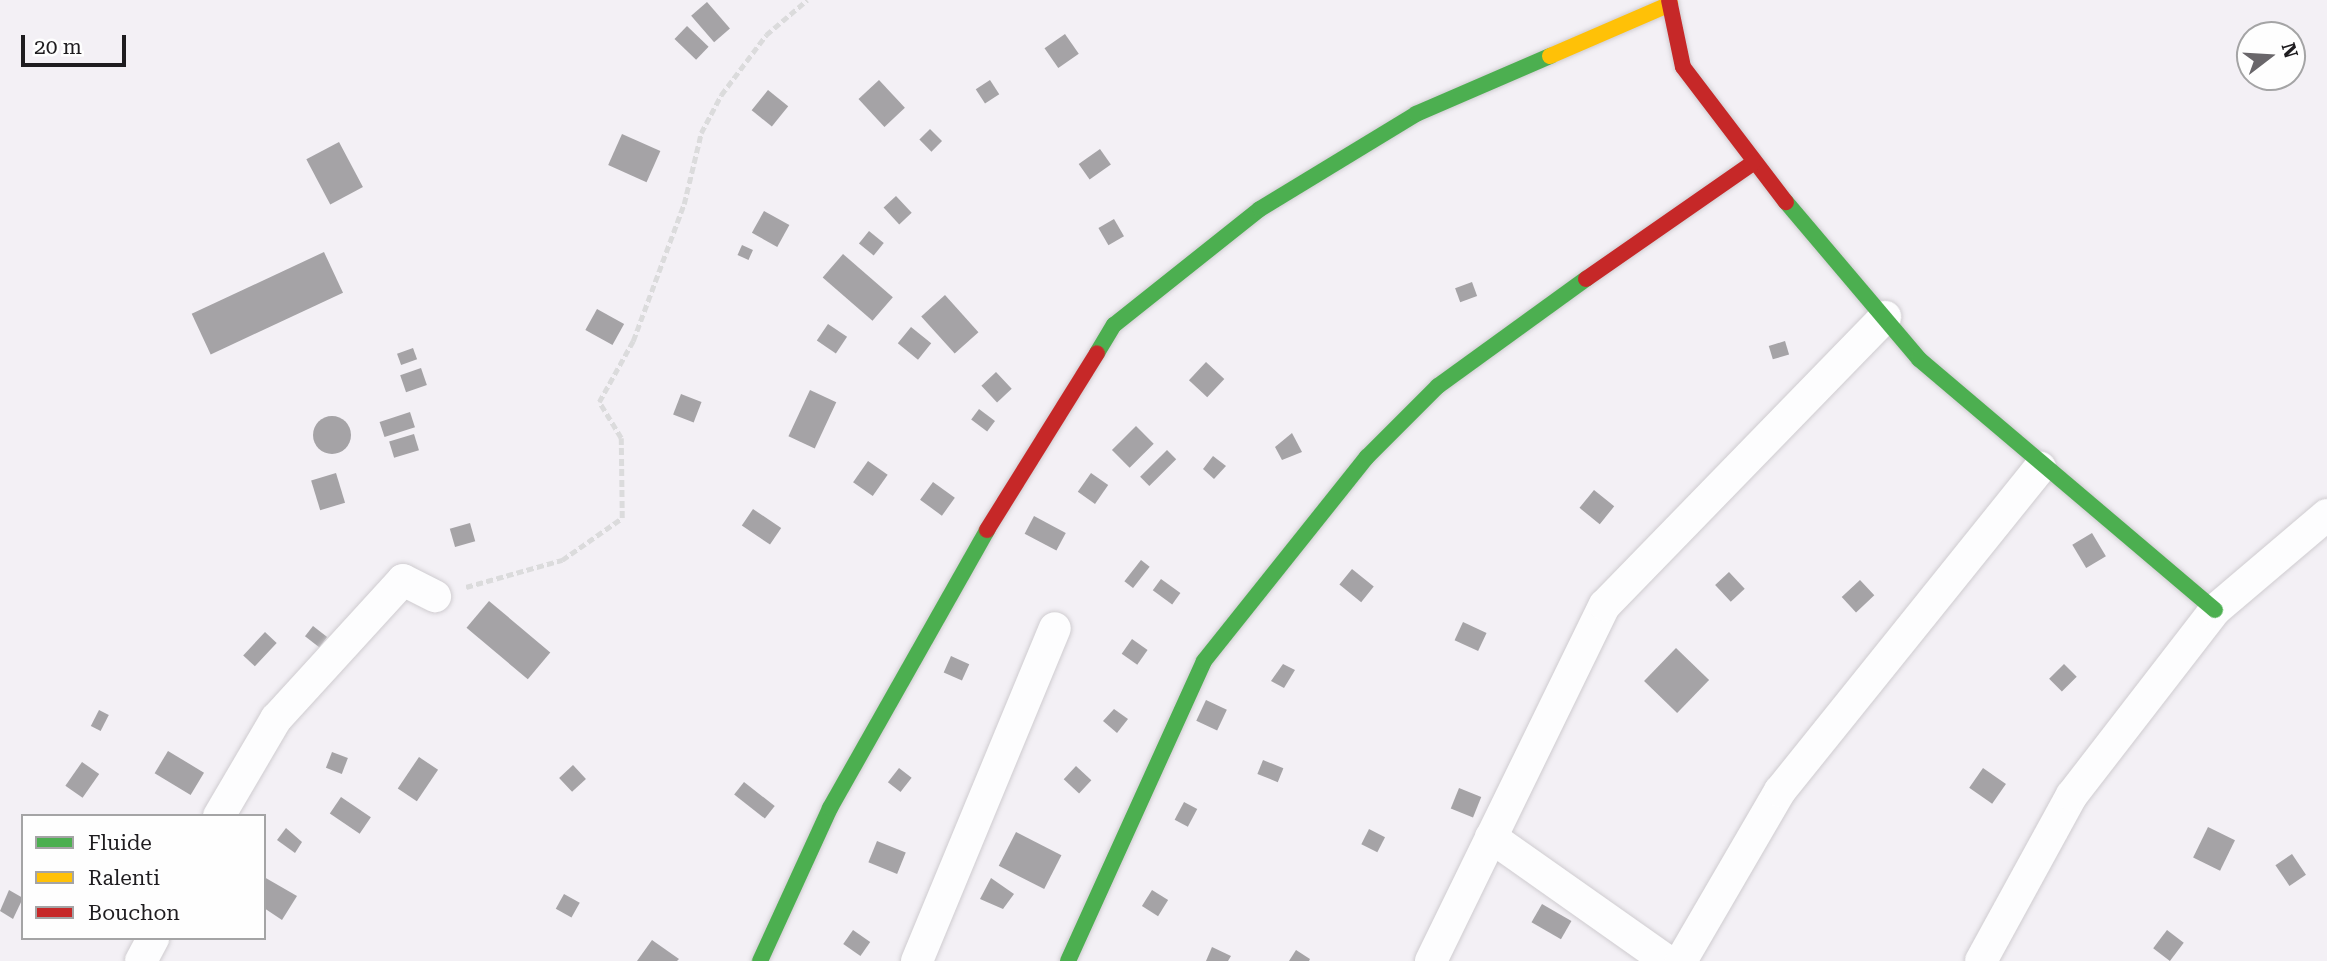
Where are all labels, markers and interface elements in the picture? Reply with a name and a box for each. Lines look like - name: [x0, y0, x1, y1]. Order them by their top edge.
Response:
- scale bar: [24, 21, 130, 65]
- north arrow: [2236, 21, 2306, 91]
- text: 20 m: [34, 35, 82, 59]
- text: N: [2277, 40, 2303, 61]
- legend: [21, 814, 266, 940]
- text: Fluide: [88, 831, 152, 855]
- text: Ralenti: [88, 866, 160, 890]
- text: Bouchon: [88, 901, 180, 925]

